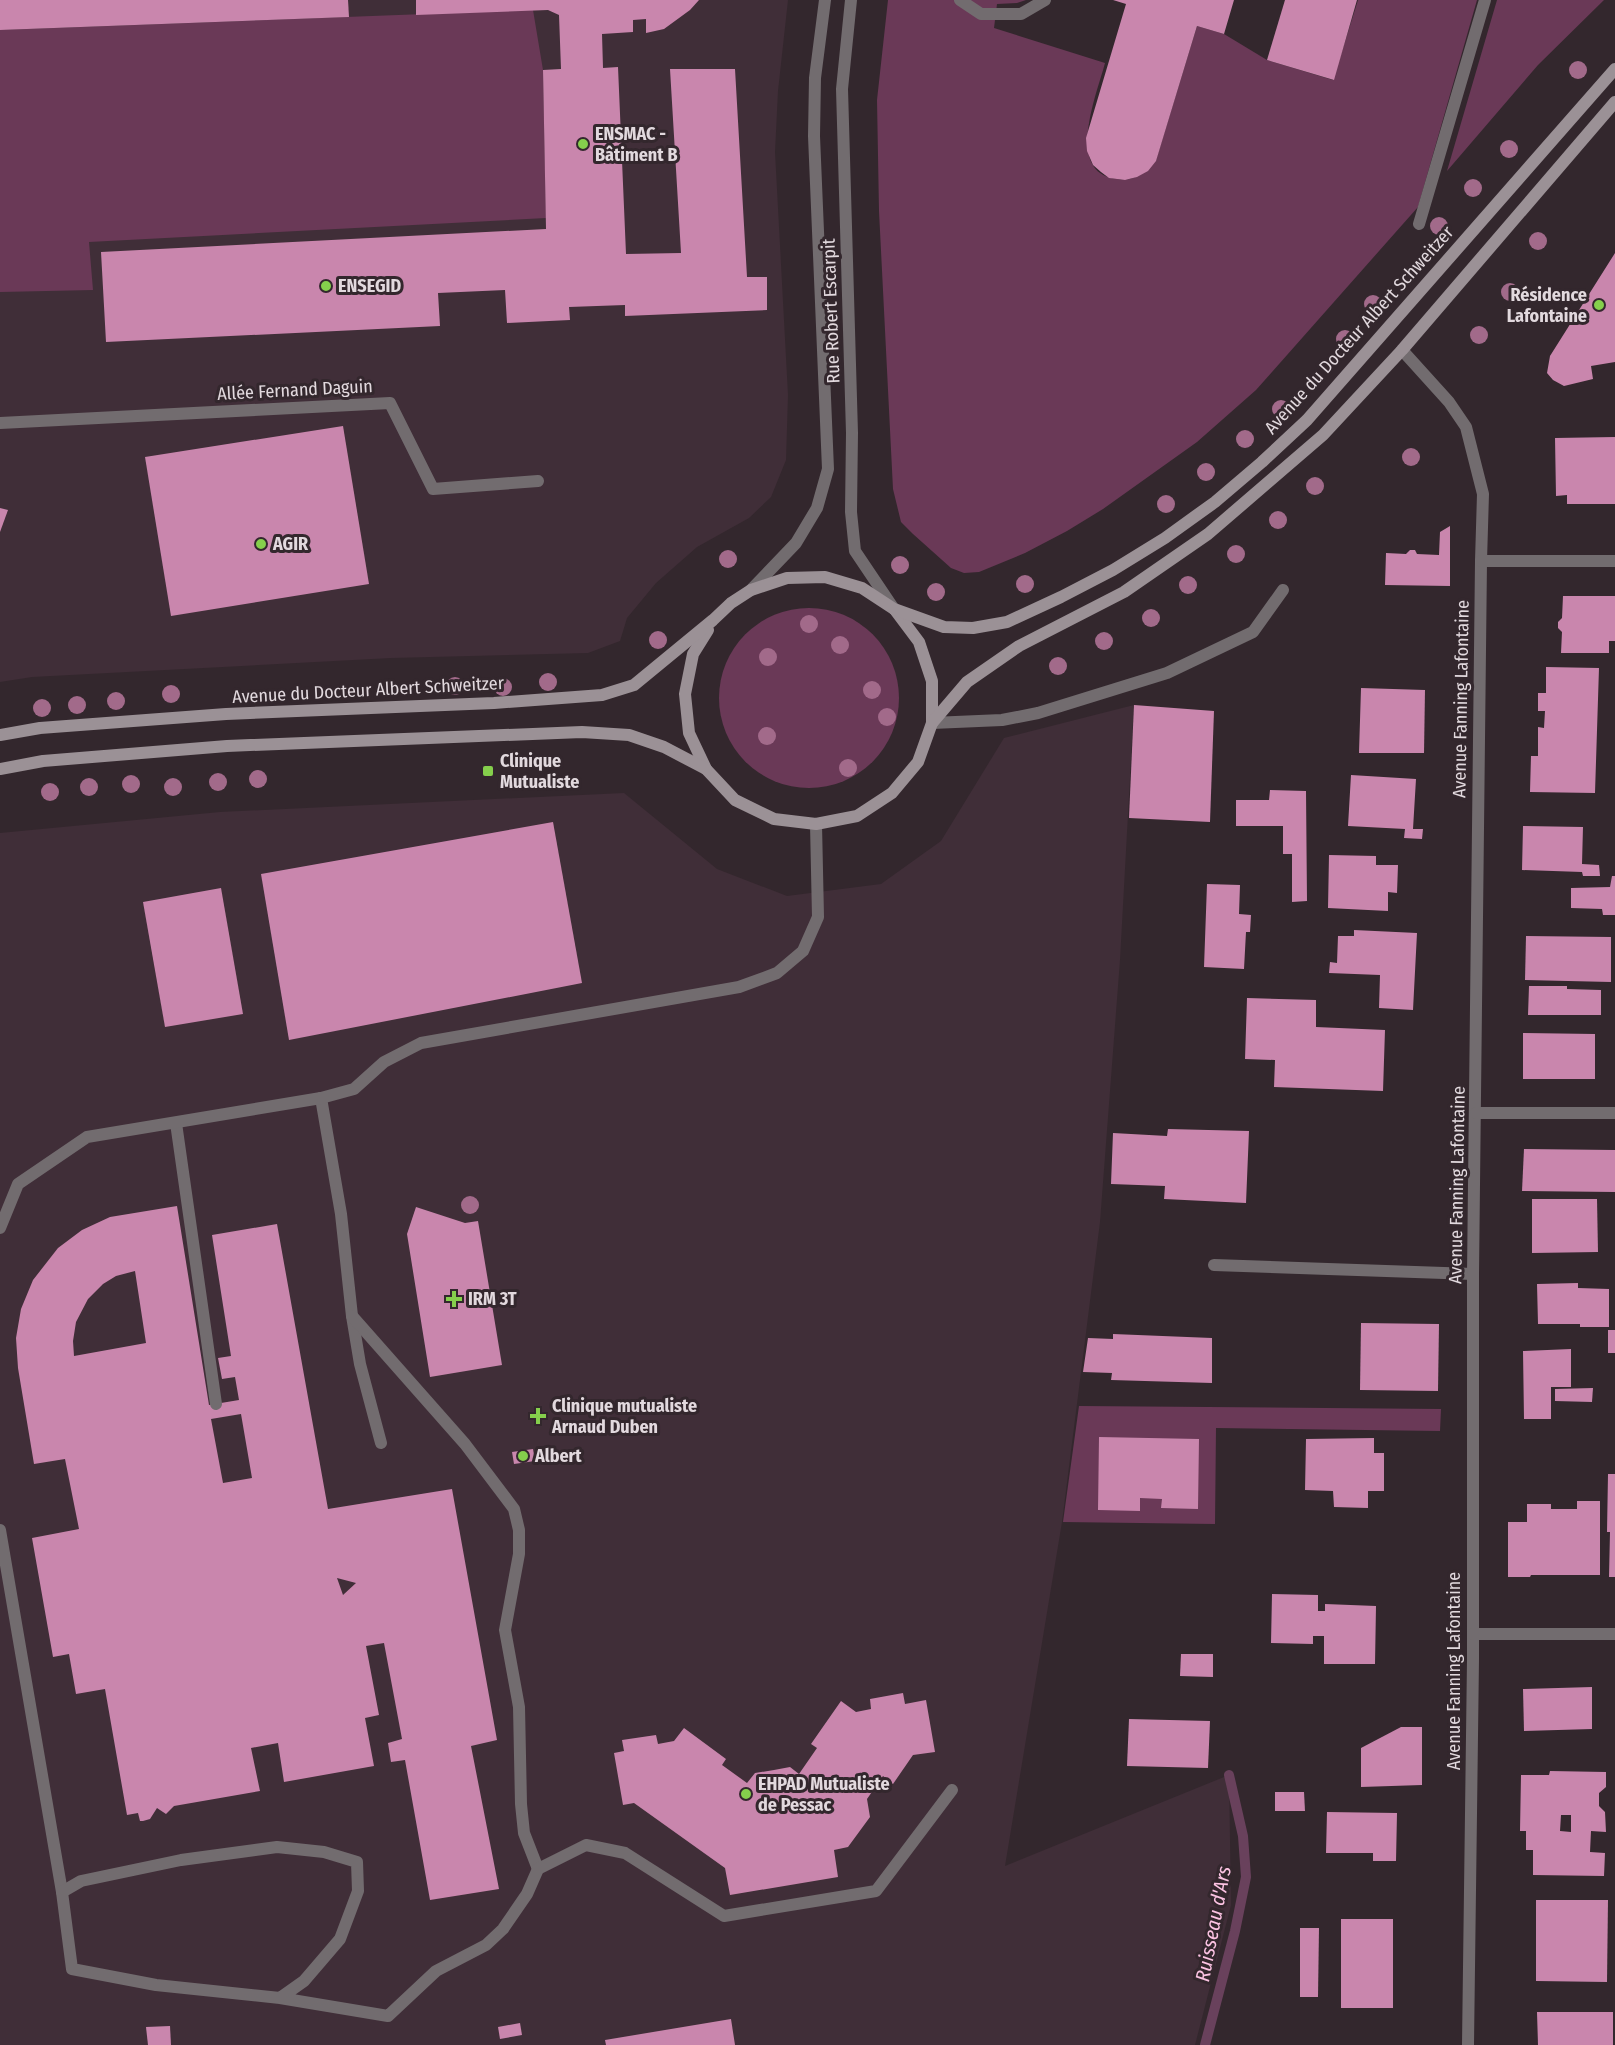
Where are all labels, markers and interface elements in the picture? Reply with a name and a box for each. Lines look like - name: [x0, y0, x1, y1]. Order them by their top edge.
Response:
- place label: ENSMAC - Bâtiment B: [595, 123, 677, 166]
- marker: ENSMAC - Bâtiment B: [576, 137, 590, 151]
- street label: Avenue du Docteur Albert Schweitzer: [1260, 221, 1459, 438]
- street label: Rue Robert Escarpit: [817, 238, 845, 384]
- place label: ENSEGID: [338, 275, 401, 297]
- marker: ENSEGID: [319, 279, 333, 293]
- place label: Résidence Lafontaine: [1507, 284, 1587, 327]
- marker: Résidence Lafontaine: [1592, 298, 1606, 312]
- street label: Allée Fernand Daguin: [217, 375, 373, 405]
- place label: AGIR: [272, 533, 309, 555]
- marker: AGIR: [254, 537, 268, 551]
- street label: Avenue Fanning Lafontaine: [1448, 600, 1474, 798]
- street label: Avenue du Docteur Albert Schweitzer: [232, 672, 505, 708]
- place label: Clinique Mutualiste: [500, 750, 579, 793]
- marker: Clinique Mutualiste: [481, 764, 495, 778]
- street label: Avenue Fanning Lafontaine: [1444, 1086, 1470, 1284]
- place label: IRM 3T: [468, 1288, 517, 1310]
- marker: IRM 3T: [445, 1290, 463, 1308]
- place label: Clinique mutualiste Arnaud Duben: [551, 1395, 697, 1438]
- marker: Clinique mutualiste Arnaud Duben: [529, 1407, 547, 1425]
- place label: Albert: [534, 1445, 582, 1467]
- marker: Albert: [516, 1449, 530, 1463]
- street label: Avenue Fanning Lafontaine: [1443, 1572, 1465, 1770]
- place label: EHPAD Mutualiste de Pessac: [758, 1773, 890, 1816]
- marker: EHPAD Mutualiste de Pessac: [739, 1787, 753, 1801]
- water label: Ruisseau d'Ars: [1190, 1864, 1236, 1984]

